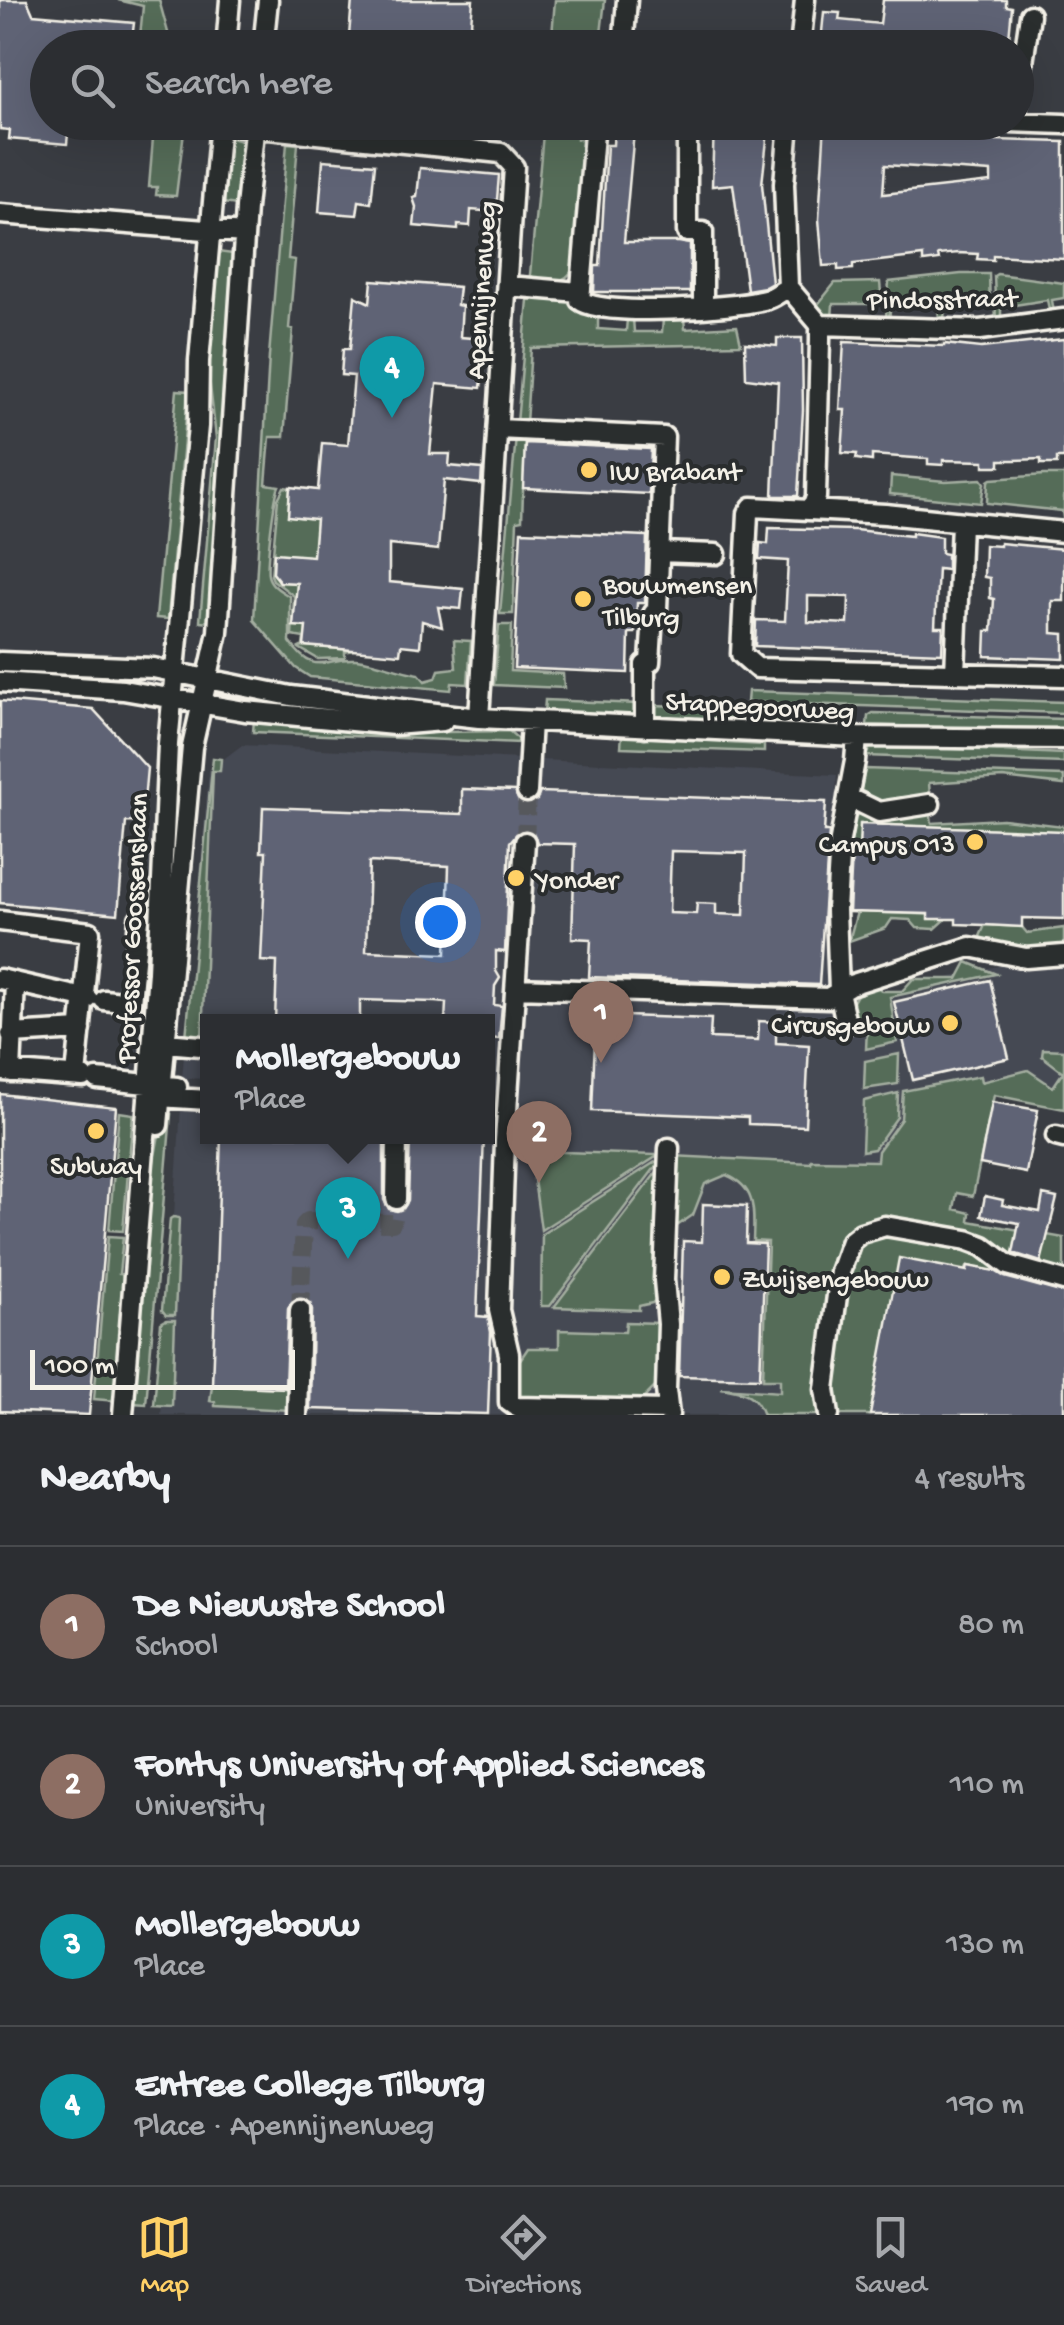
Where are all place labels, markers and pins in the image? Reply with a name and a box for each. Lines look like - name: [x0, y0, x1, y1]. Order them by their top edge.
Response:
- pin: 4: [360, 336, 424, 418]
- place label: IW Brabant: [609, 458, 744, 491]
- marker: IW Brabant: [578, 459, 600, 481]
- place label: Bouwmensen Tilburg: [601, 571, 753, 636]
- marker: Bouwmensen Tilburg: [572, 588, 594, 610]
- place label: Campus 013: [819, 830, 955, 863]
- marker: Campus 013: [964, 831, 986, 853]
- place label: Yonder: [533, 866, 620, 899]
- marker: Yonder: [505, 867, 527, 889]
- pin: 1: [568, 980, 634, 1063]
- place label: Circusgebouw: [771, 1011, 930, 1044]
- marker: Circusgebouw: [939, 1012, 961, 1034]
- pin: 2: [506, 1100, 572, 1183]
- marker: Subway: [85, 1120, 107, 1142]
- place label: Subway: [50, 1152, 142, 1185]
- pin: 3: [316, 1176, 380, 1259]
- place label: Zwijsengebouw: [742, 1265, 929, 1298]
- marker: Zwijsengebouw: [711, 1266, 733, 1288]

